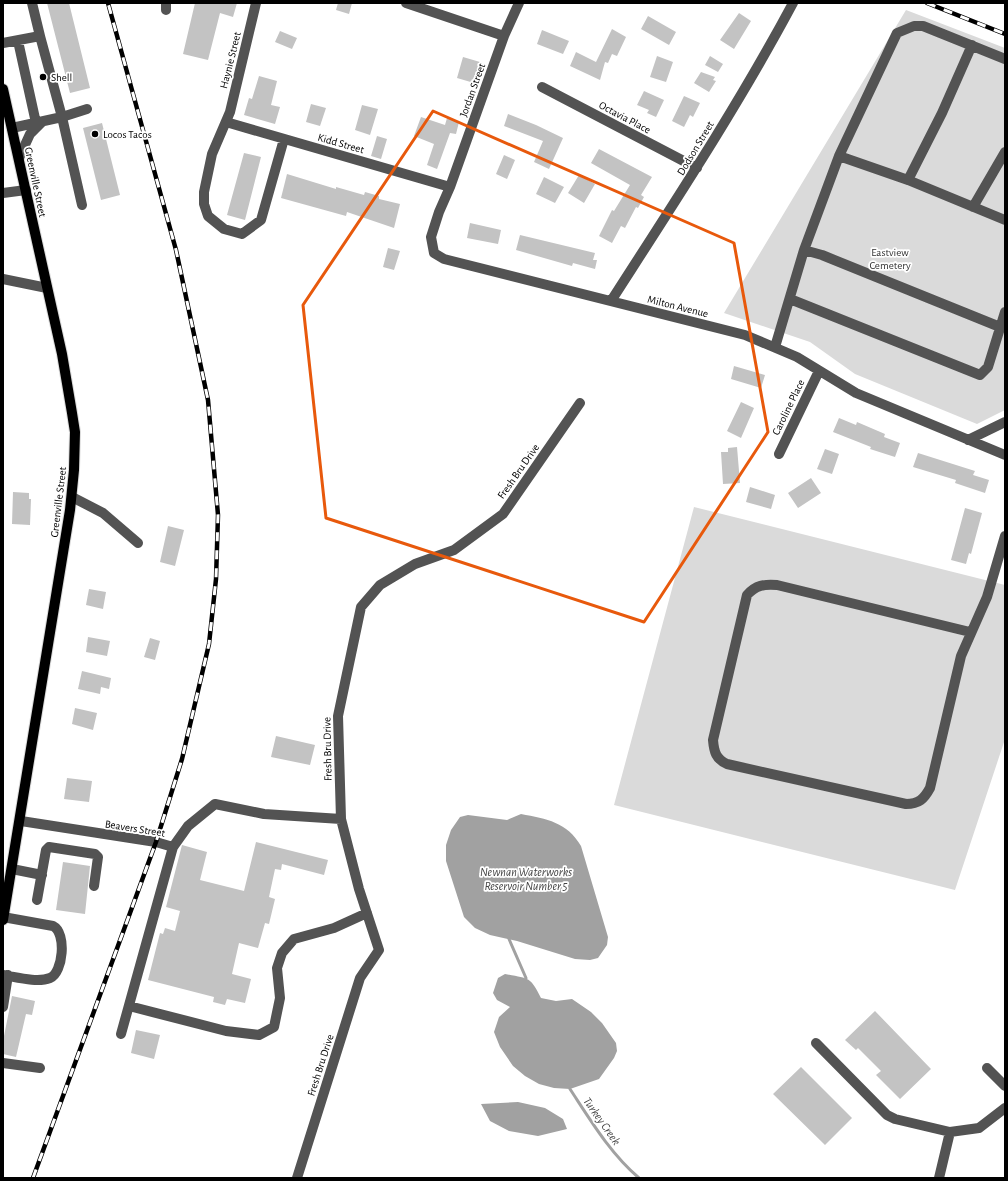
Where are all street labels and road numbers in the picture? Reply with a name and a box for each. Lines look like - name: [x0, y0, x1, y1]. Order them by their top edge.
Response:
- street label: Haynie Street: [218, 30, 243, 90]
- street label: Jordan Street: [458, 61, 487, 118]
- street label: Octavia Place: [597, 99, 652, 136]
- street label: Dodson Street: [675, 119, 716, 177]
- street label: Kidd Street: [316, 132, 366, 155]
- street label: Greenville Street: [23, 146, 48, 218]
- street label: Milton Avenue: [646, 294, 709, 319]
- street label: Caroline Place: [770, 378, 807, 437]
- street label: Fresh Bru Drive: [495, 442, 541, 501]
- street label: Greenville Street: [49, 466, 68, 538]
- street label: Fresh Bru Drive: [321, 717, 334, 781]
- street label: Beavers Street: [104, 818, 166, 839]
- street label: Fresh Bru Drive: [305, 1033, 336, 1097]

